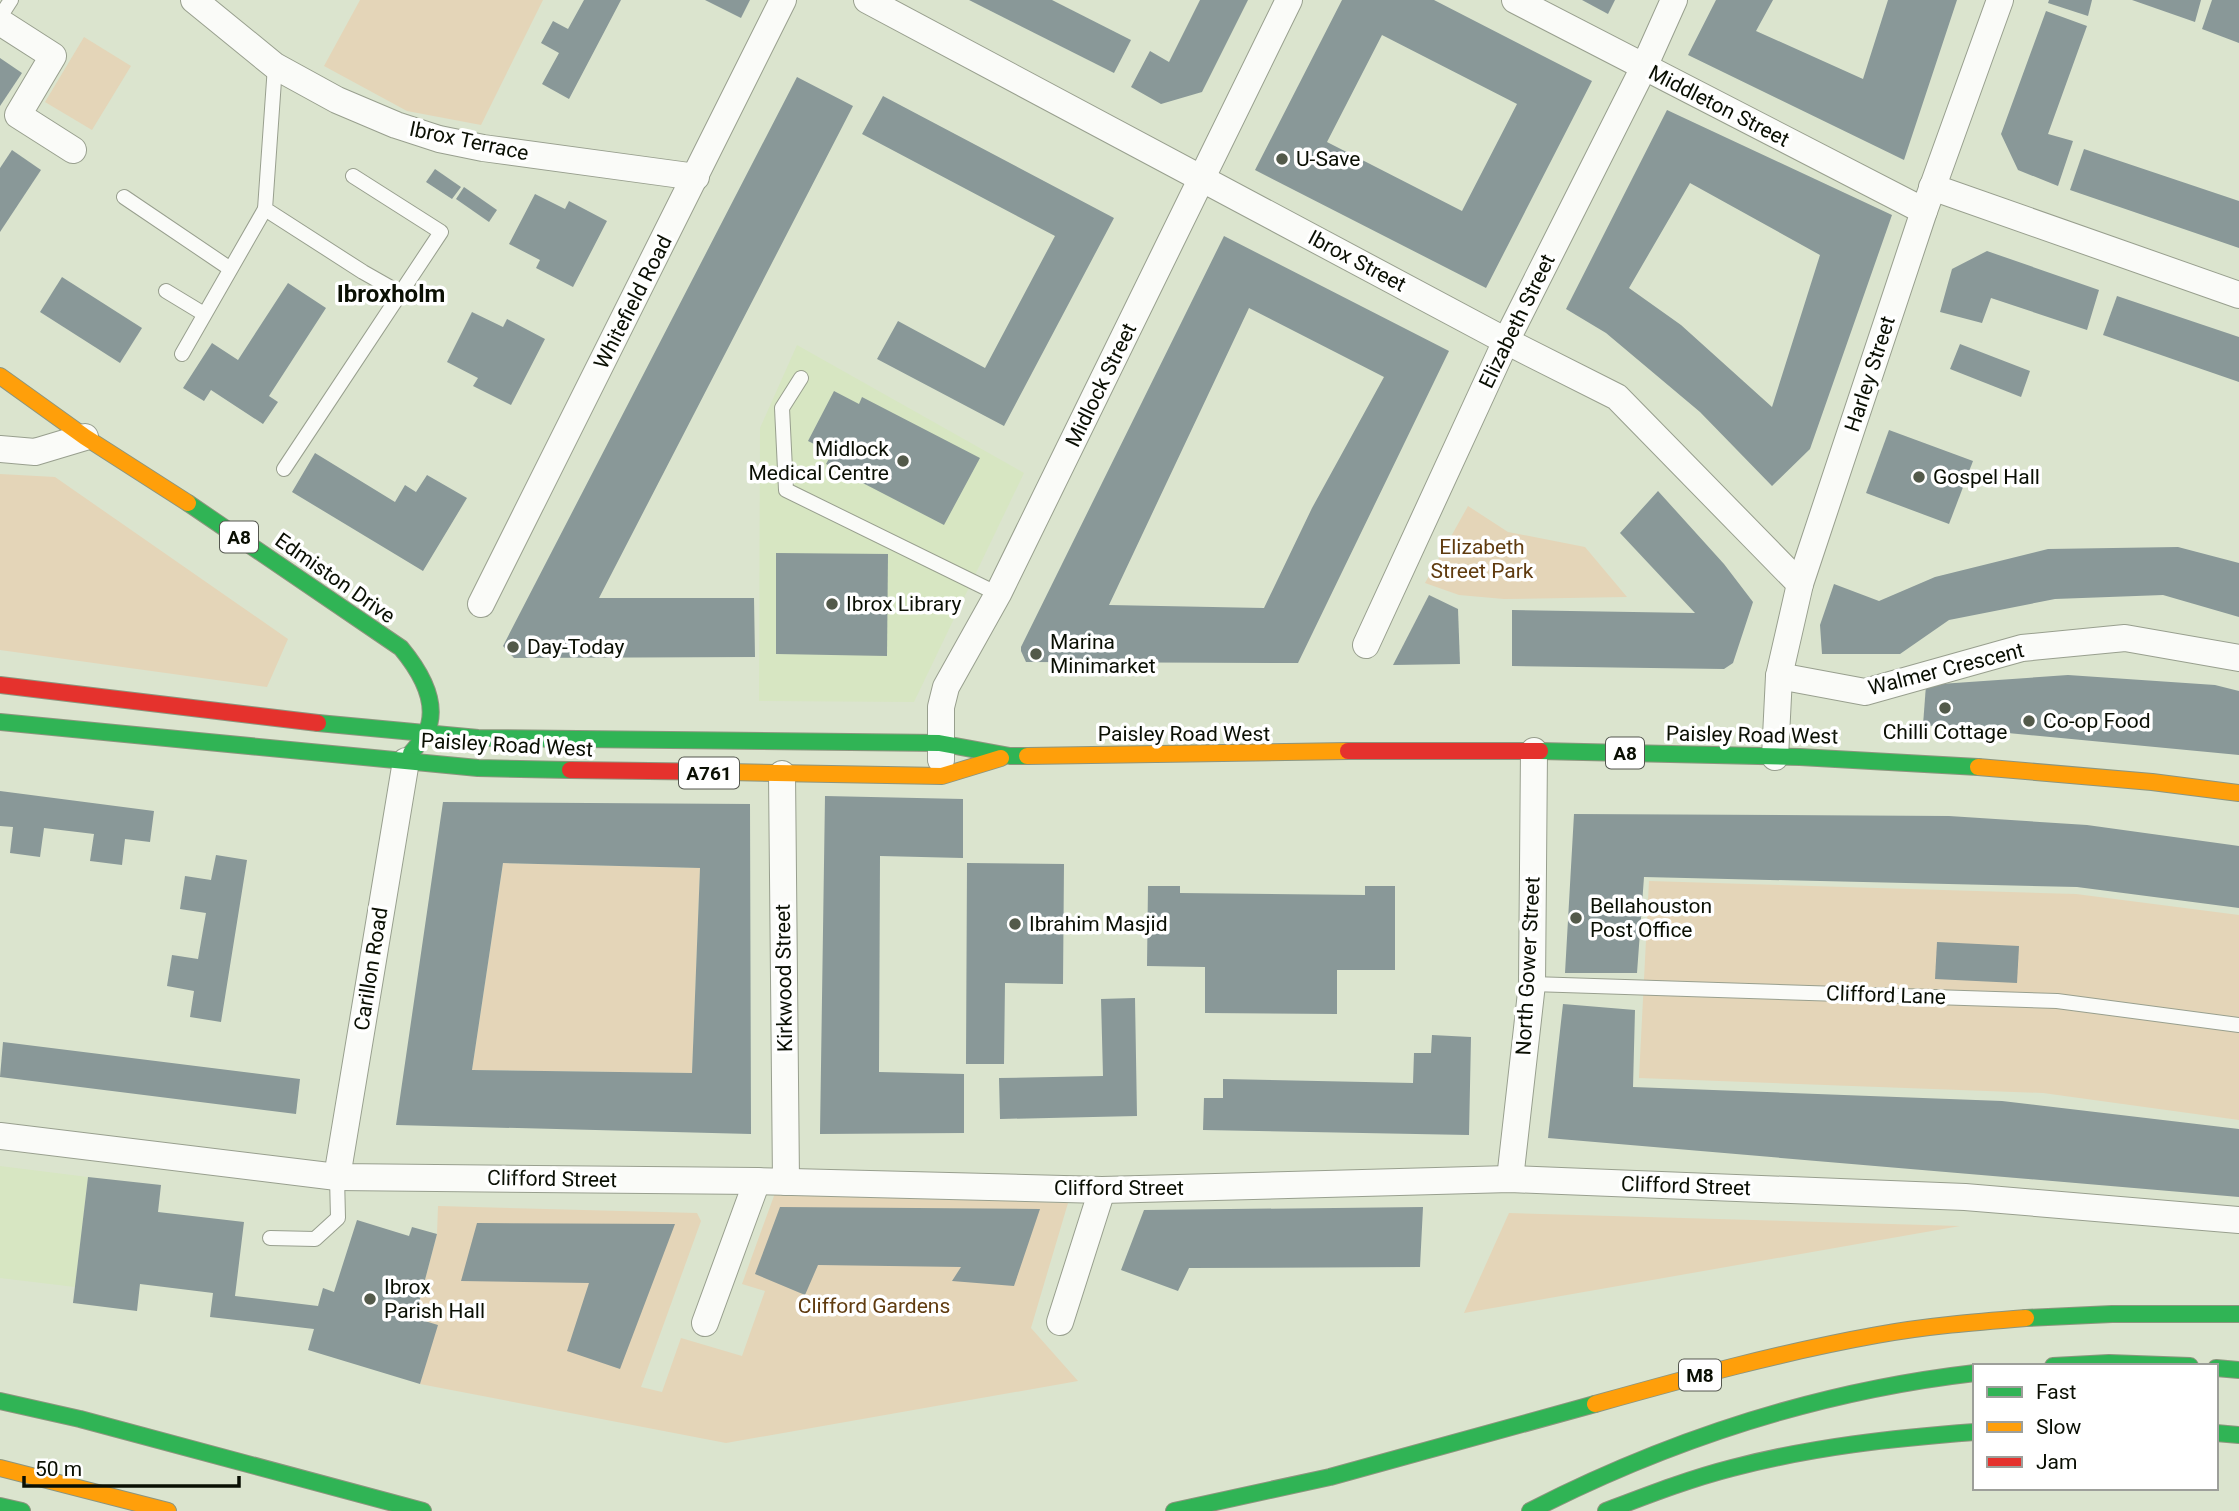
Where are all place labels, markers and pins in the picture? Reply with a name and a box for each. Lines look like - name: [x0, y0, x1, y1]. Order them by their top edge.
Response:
- place label: U-Save: [1296, 147, 1360, 171]
- marker: U-Save: [1274, 151, 1290, 167]
- place label: Midlock Medical Centre: [749, 437, 889, 485]
- marker: Midlock Medical Centre: [895, 453, 911, 469]
- place label: Gospel Hall: [1933, 465, 2040, 489]
- marker: Gospel Hall: [1911, 469, 1927, 485]
- place label: Ibrox Library: [846, 592, 961, 616]
- marker: Ibrox Library: [824, 596, 840, 612]
- place label: Marina Minimarket: [1050, 630, 1156, 678]
- place label: Day-Today: [527, 635, 624, 659]
- marker: Day-Today: [505, 639, 521, 655]
- marker: Marina Minimarket: [1028, 646, 1044, 662]
- marker: Chilli Cottage: [1937, 700, 1953, 716]
- place label: Co-op Food: [2043, 709, 2151, 733]
- marker: Co-op Food: [2021, 713, 2037, 729]
- place label: Chilli Cottage: [1883, 720, 2007, 744]
- place label: Bellahouston Post Office: [1590, 894, 1712, 942]
- marker: Bellahouston Post Office: [1568, 910, 1584, 926]
- place label: Ibrahim Masjid: [1029, 912, 1168, 936]
- marker: Ibrahim Masjid: [1007, 916, 1023, 932]
- place label: Ibrox Parish Hall: [384, 1275, 485, 1323]
- marker: Ibrox Parish Hall: [362, 1291, 378, 1307]

